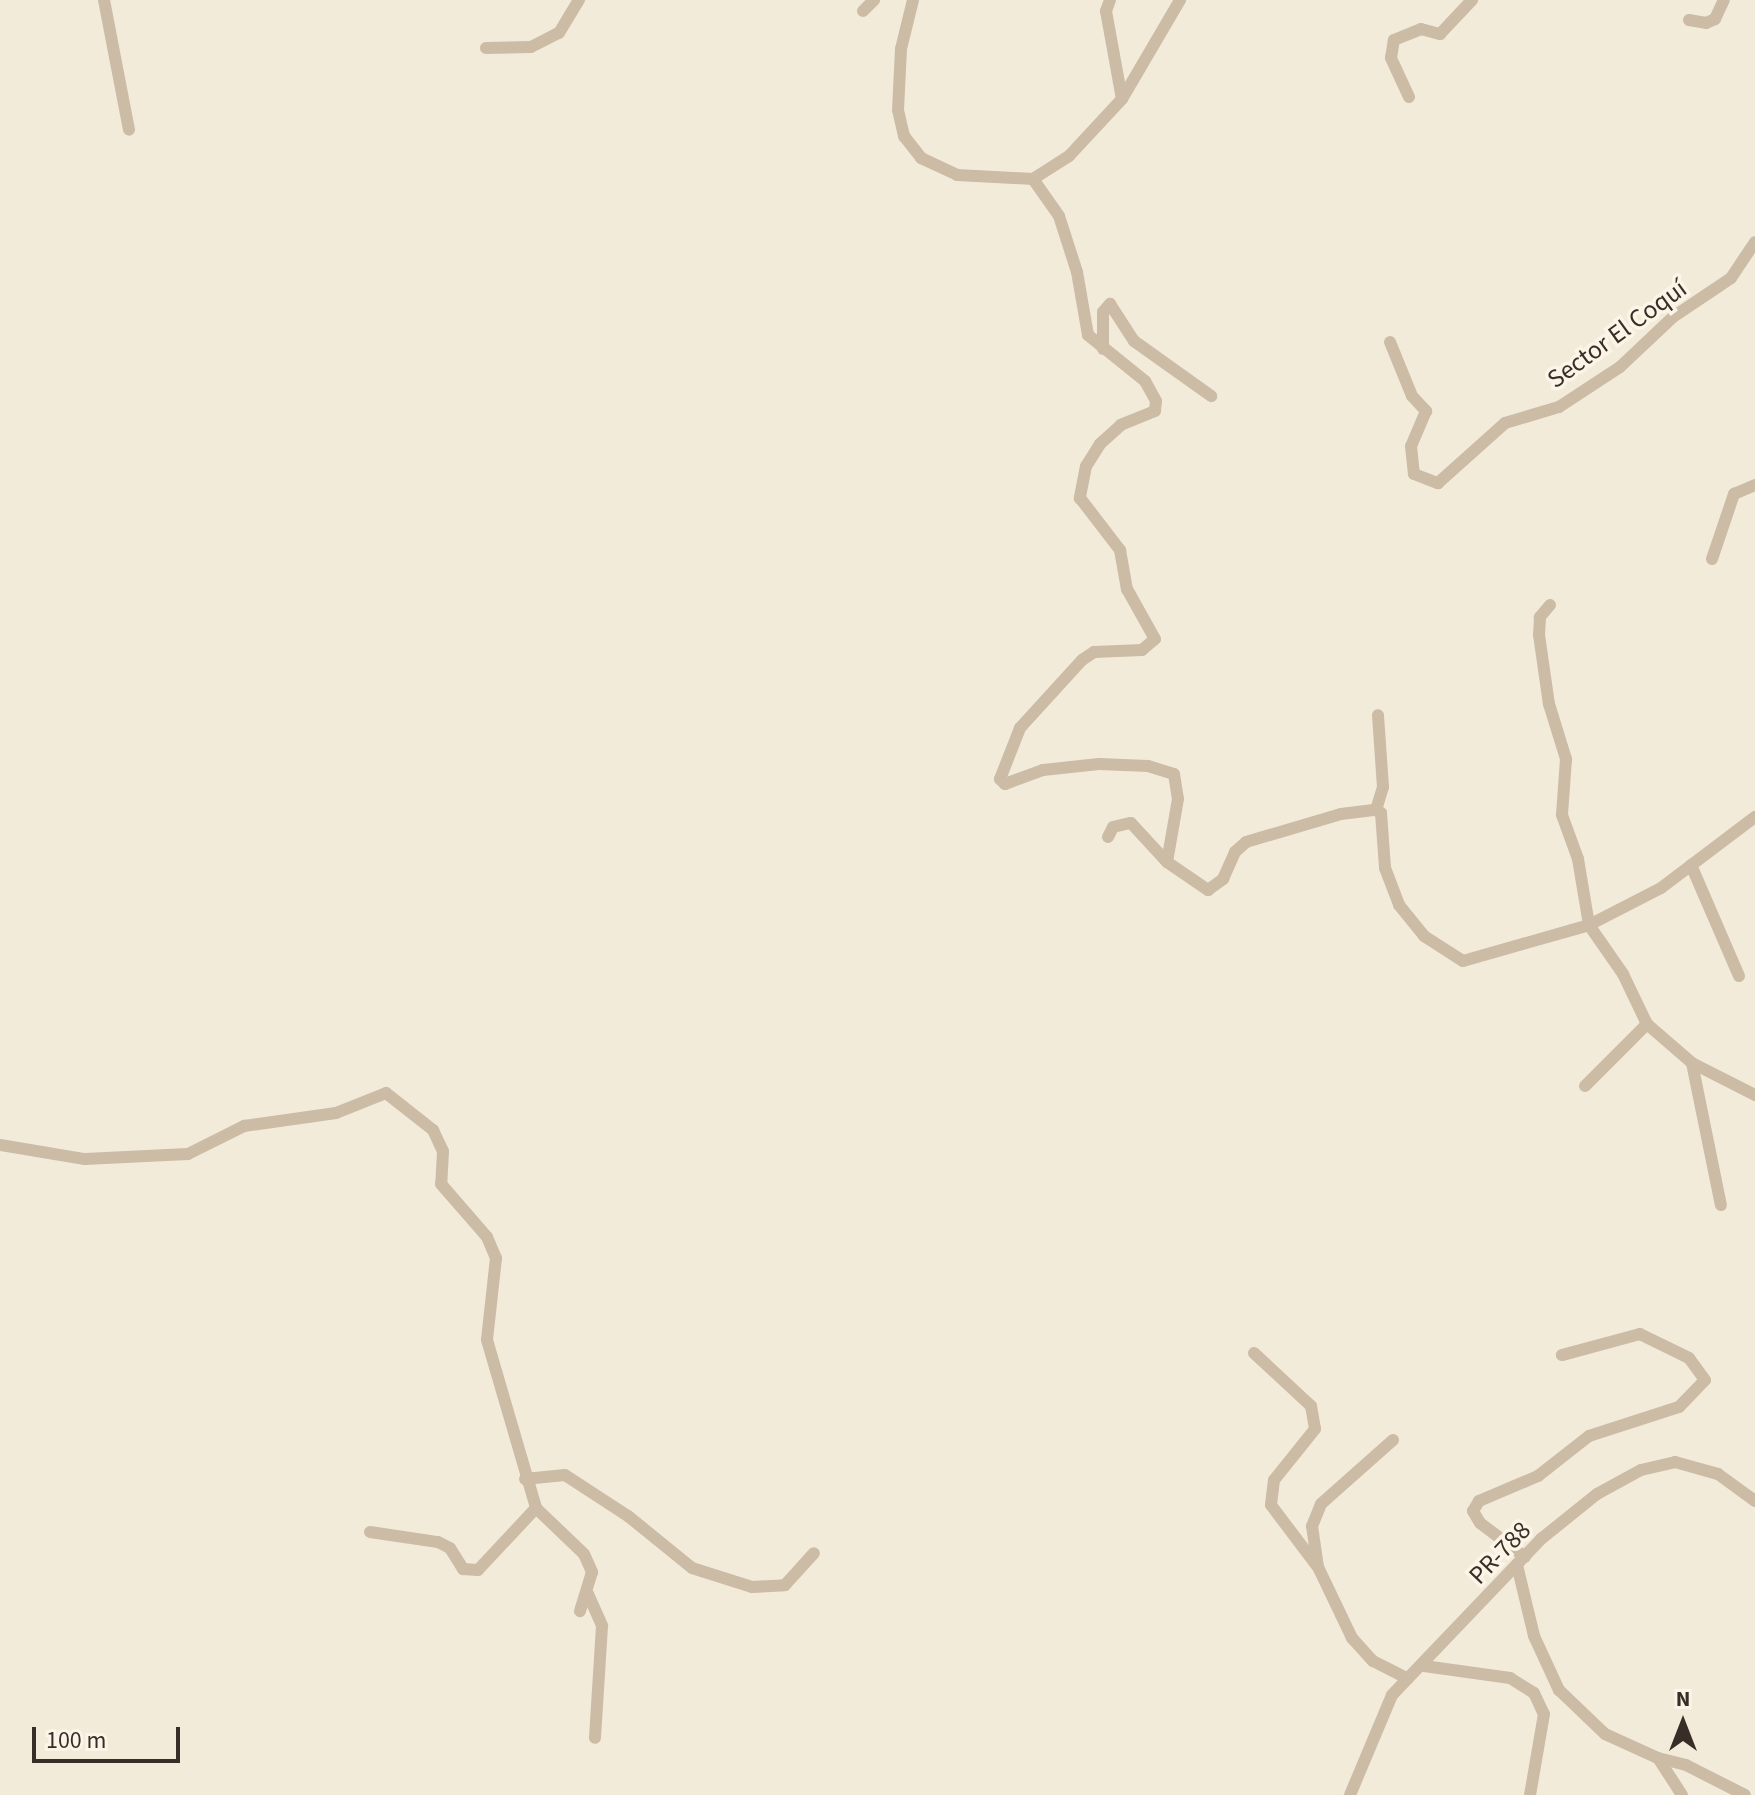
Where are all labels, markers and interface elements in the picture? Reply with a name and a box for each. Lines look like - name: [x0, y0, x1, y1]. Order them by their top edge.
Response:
- street label: Sector El Coquí: [1541, 273, 1693, 395]
- street label: PR-788: [1463, 1515, 1537, 1591]
- north arrow: [1643, 1683, 1723, 1763]
- text: N: [1676, 1683, 1690, 1715]
- scale bar: [36, 1711, 184, 1761]
- text: 100 m: [46, 1723, 106, 1758]

